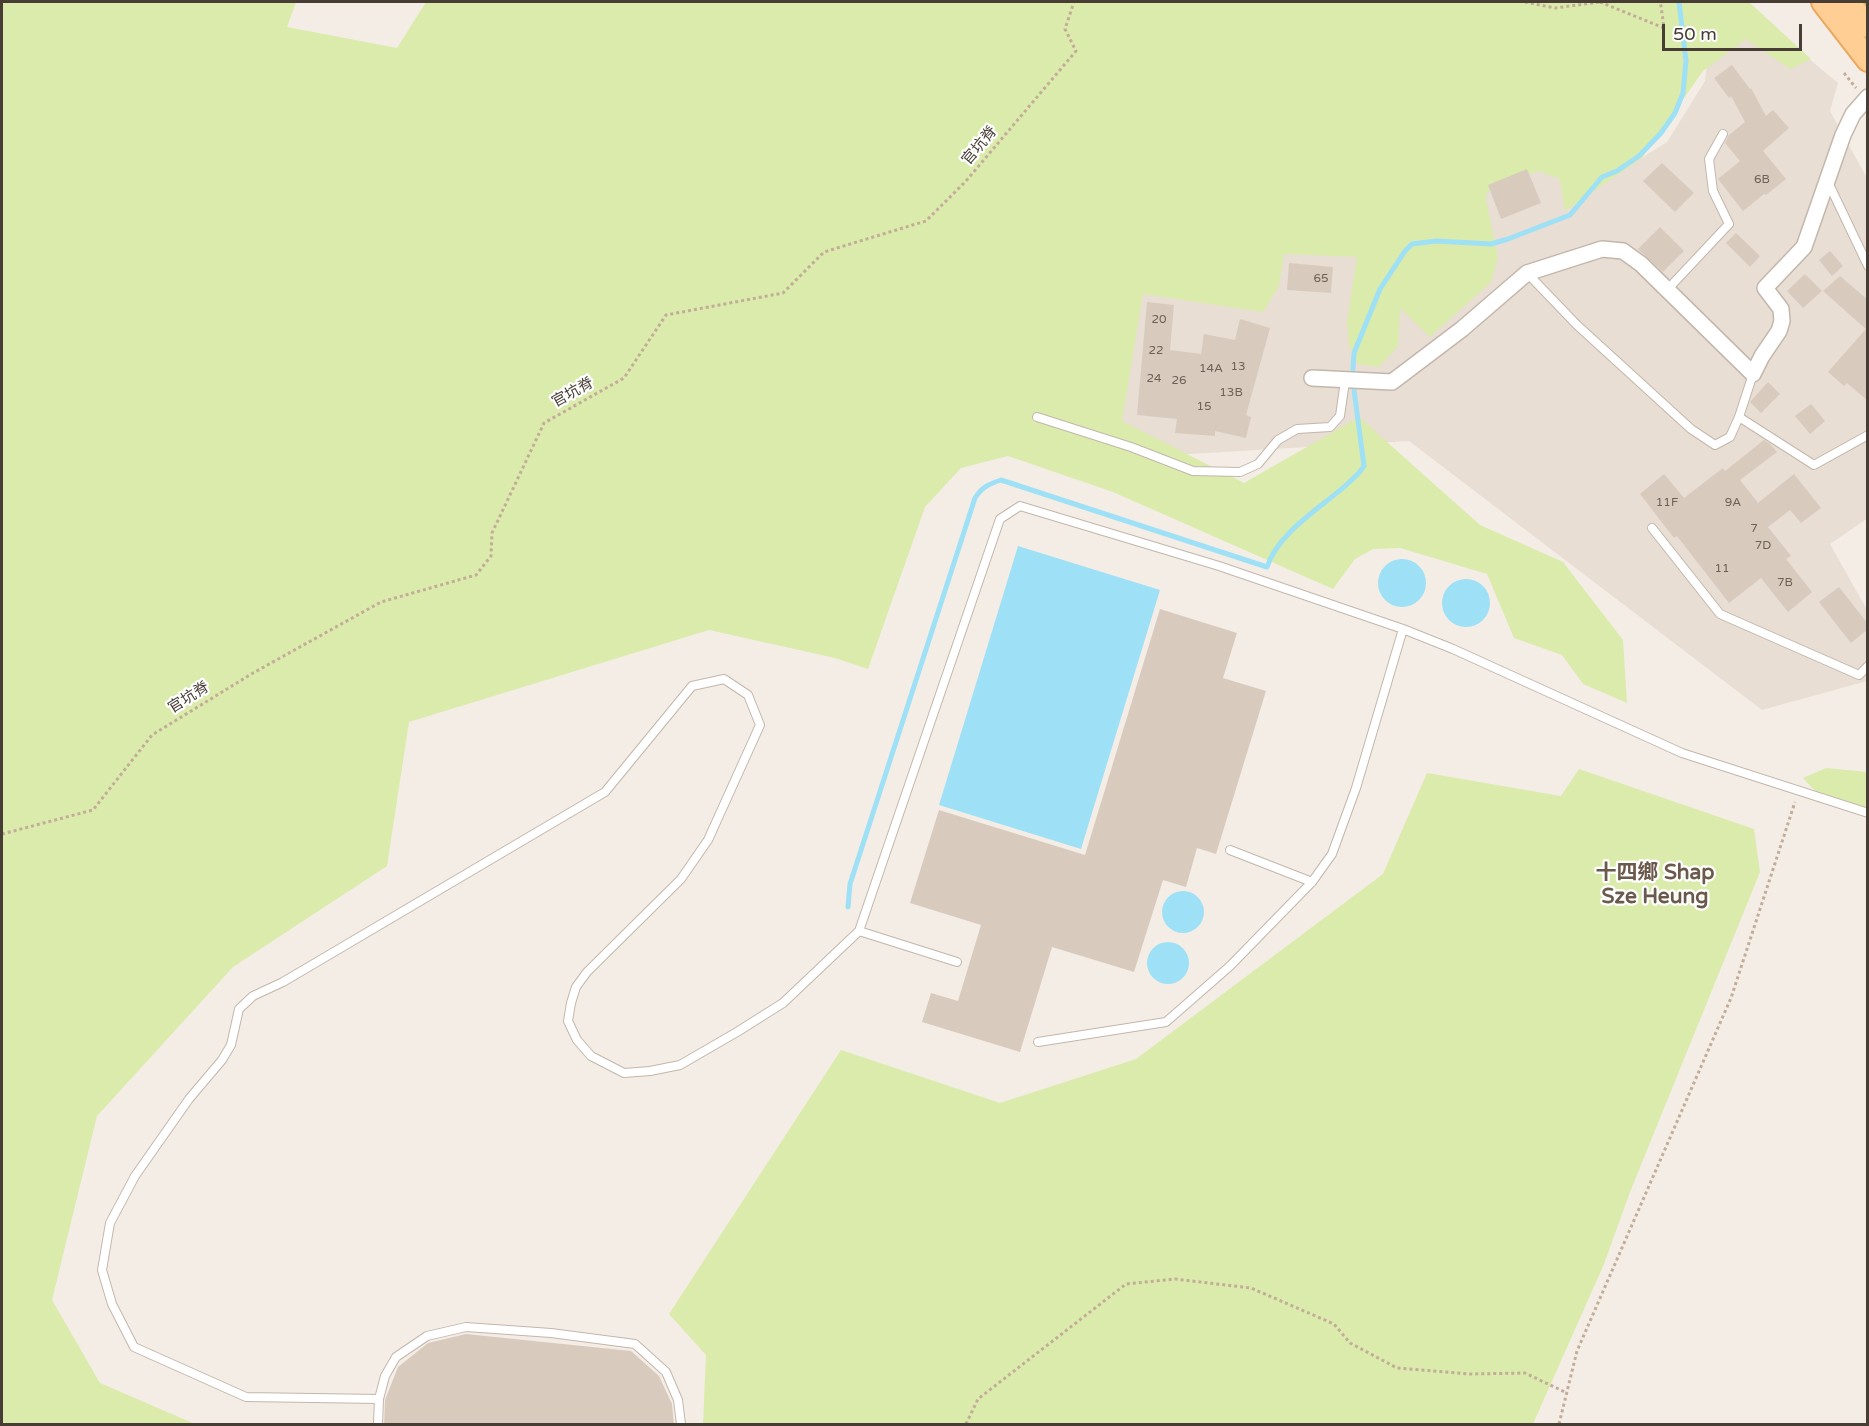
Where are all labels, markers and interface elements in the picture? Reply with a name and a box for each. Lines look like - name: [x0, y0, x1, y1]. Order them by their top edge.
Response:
- scale bar: [1665, 12, 1804, 50]
- text: 50 m: [1673, 23, 1717, 45]
- street label: 官坑脊: [959, 123, 1001, 169]
- house number: 6B: [1754, 173, 1770, 187]
- house number: 65: [1313, 272, 1329, 286]
- house number: 20: [1151, 313, 1167, 327]
- house number: 22: [1148, 344, 1164, 358]
- house number: 13: [1230, 360, 1246, 374]
- house number: 14A: [1199, 362, 1223, 376]
- house number: 24: [1146, 372, 1162, 386]
- street label: 官坑脊: [549, 374, 597, 412]
- house number: 26: [1171, 374, 1187, 388]
- house number: 13B: [1219, 386, 1243, 400]
- house number: 15: [1196, 400, 1212, 414]
- house number: 11F: [1656, 496, 1678, 510]
- house number: 9A: [1725, 496, 1741, 510]
- house number: 7: [1750, 522, 1758, 536]
- house number: 7D: [1755, 539, 1771, 553]
- house number: 11: [1714, 562, 1730, 576]
- house number: 7B: [1777, 576, 1793, 590]
- street label: 官坑脊: [165, 678, 213, 718]
- district label: 十四鄉 Shap Sze Heung: [1595, 860, 1715, 910]

